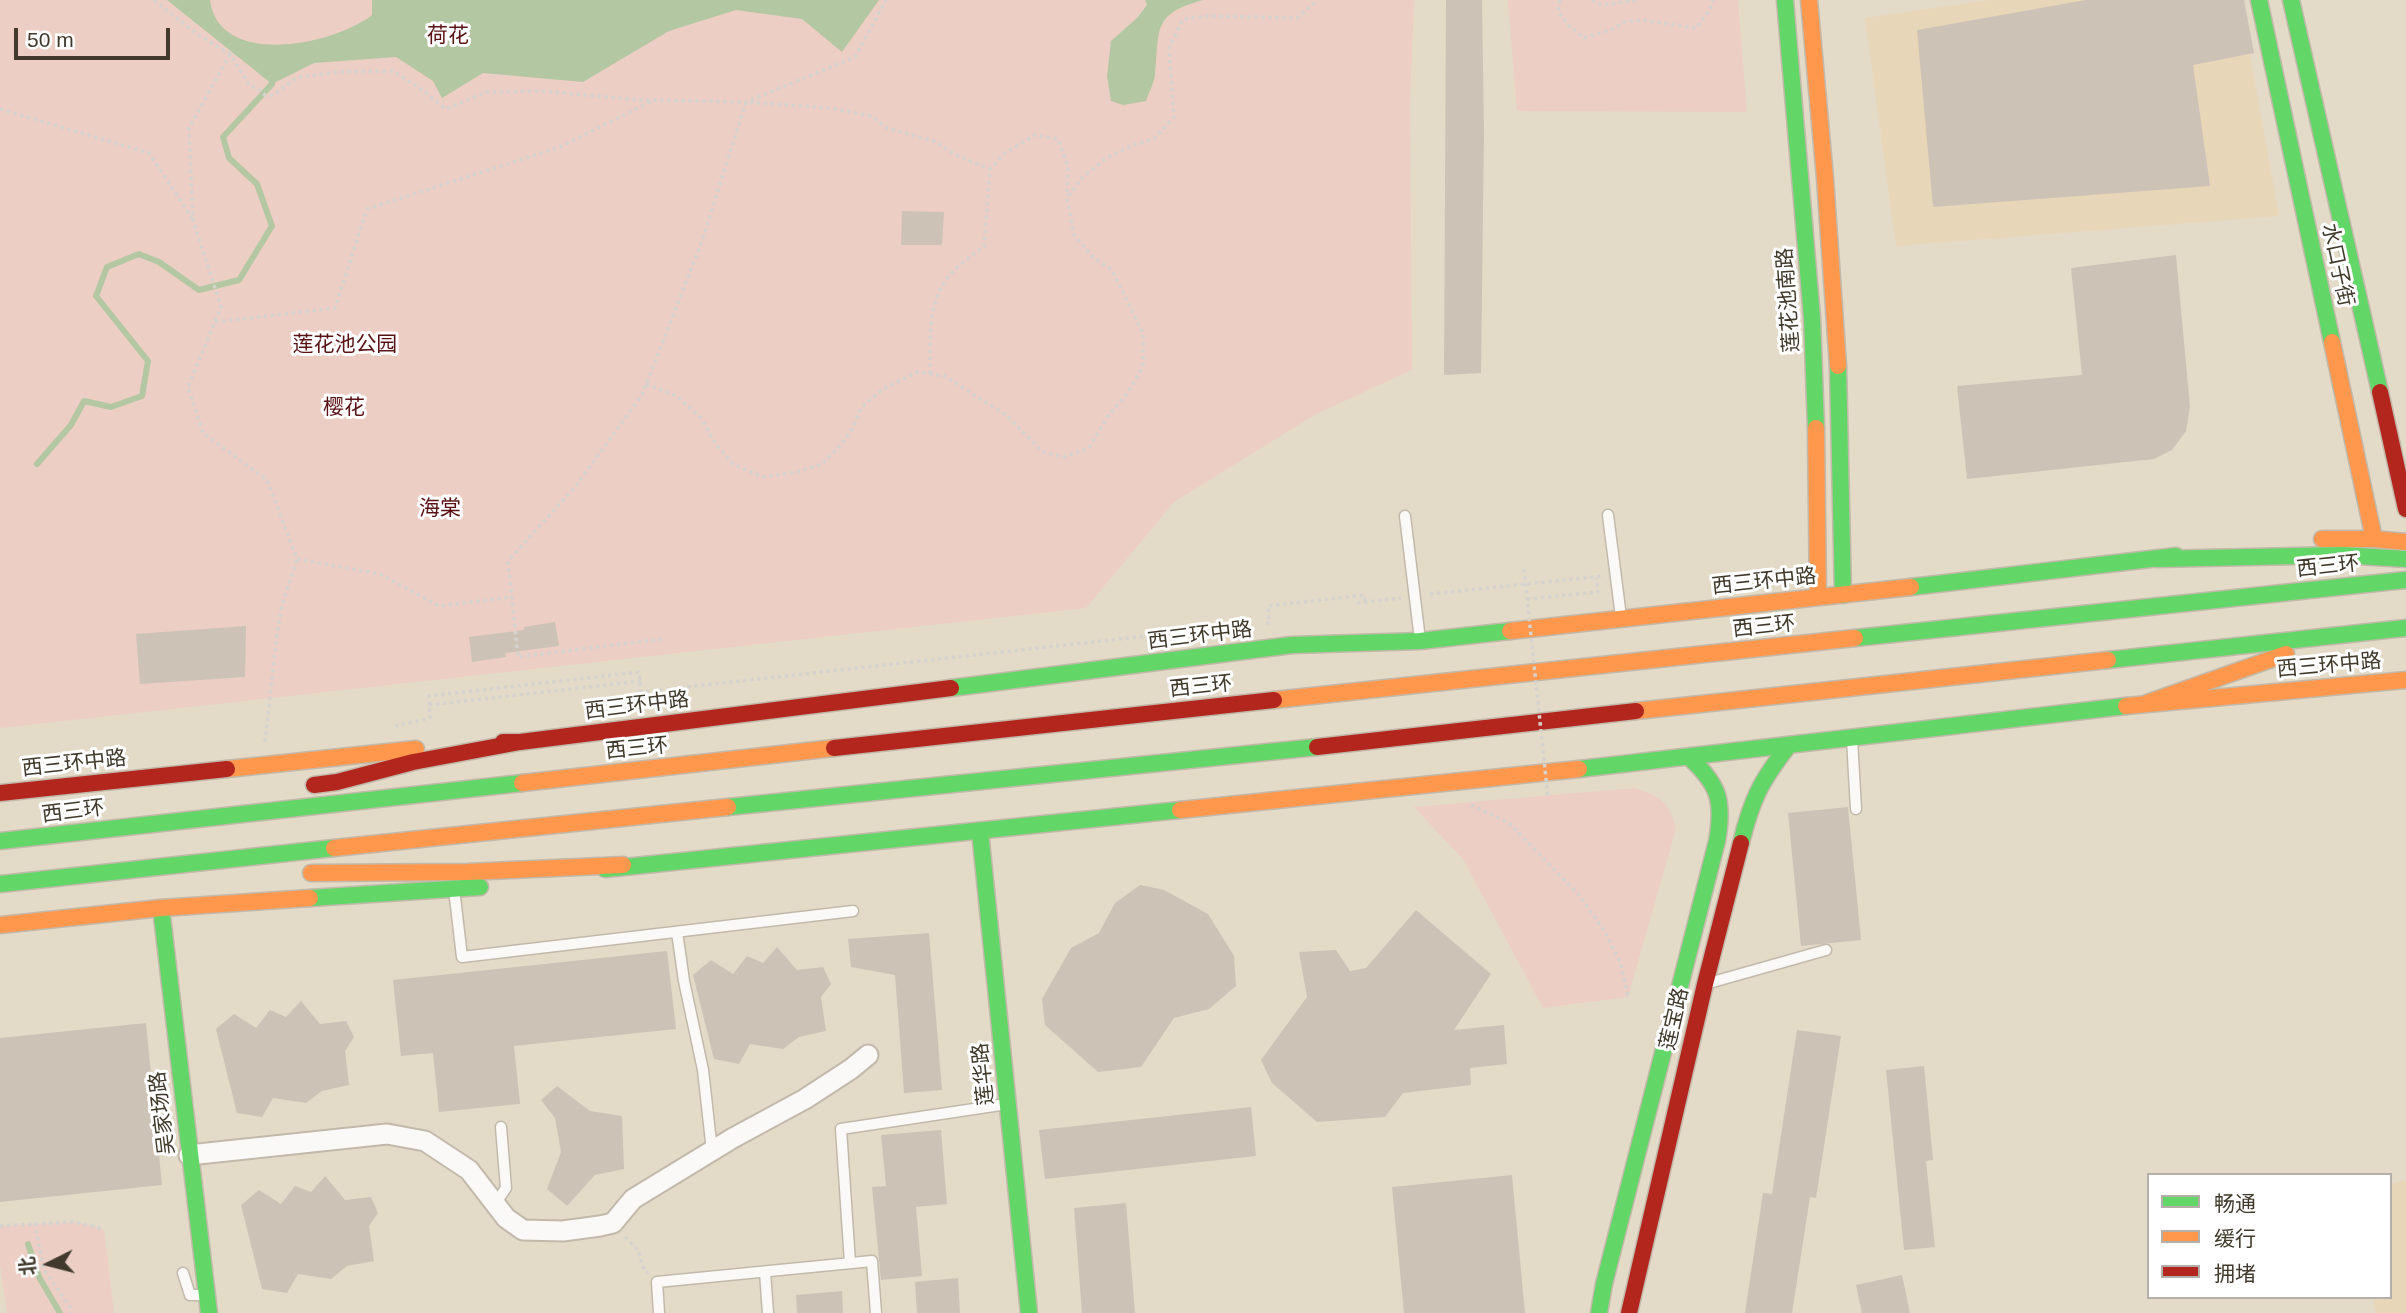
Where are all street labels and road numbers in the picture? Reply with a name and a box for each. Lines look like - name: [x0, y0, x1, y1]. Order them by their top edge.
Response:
- street label: 水口子街: [2316, 221, 2358, 309]
- street label: 莲花池南路: [1773, 247, 1805, 353]
- street label: 西三环: [2295, 551, 2361, 583]
- street label: 西三环中路: [1710, 564, 1818, 600]
- street label: 西三环: [1731, 611, 1797, 643]
- street label: 西三环中路: [1146, 617, 1254, 655]
- street label: 西三环中路: [2276, 649, 2382, 683]
- street label: 西三环: [1168, 671, 1234, 703]
- street label: 西三环中路: [583, 687, 691, 725]
- street label: 西三环: [604, 733, 670, 765]
- street label: 西三环中路: [20, 746, 128, 782]
- street label: 西三环: [40, 796, 106, 828]
- street label: 莲宝路: [1656, 985, 1694, 1053]
- street label: 莲华路: [968, 1041, 1000, 1107]
- street label: 吴家场路: [145, 1070, 181, 1156]

